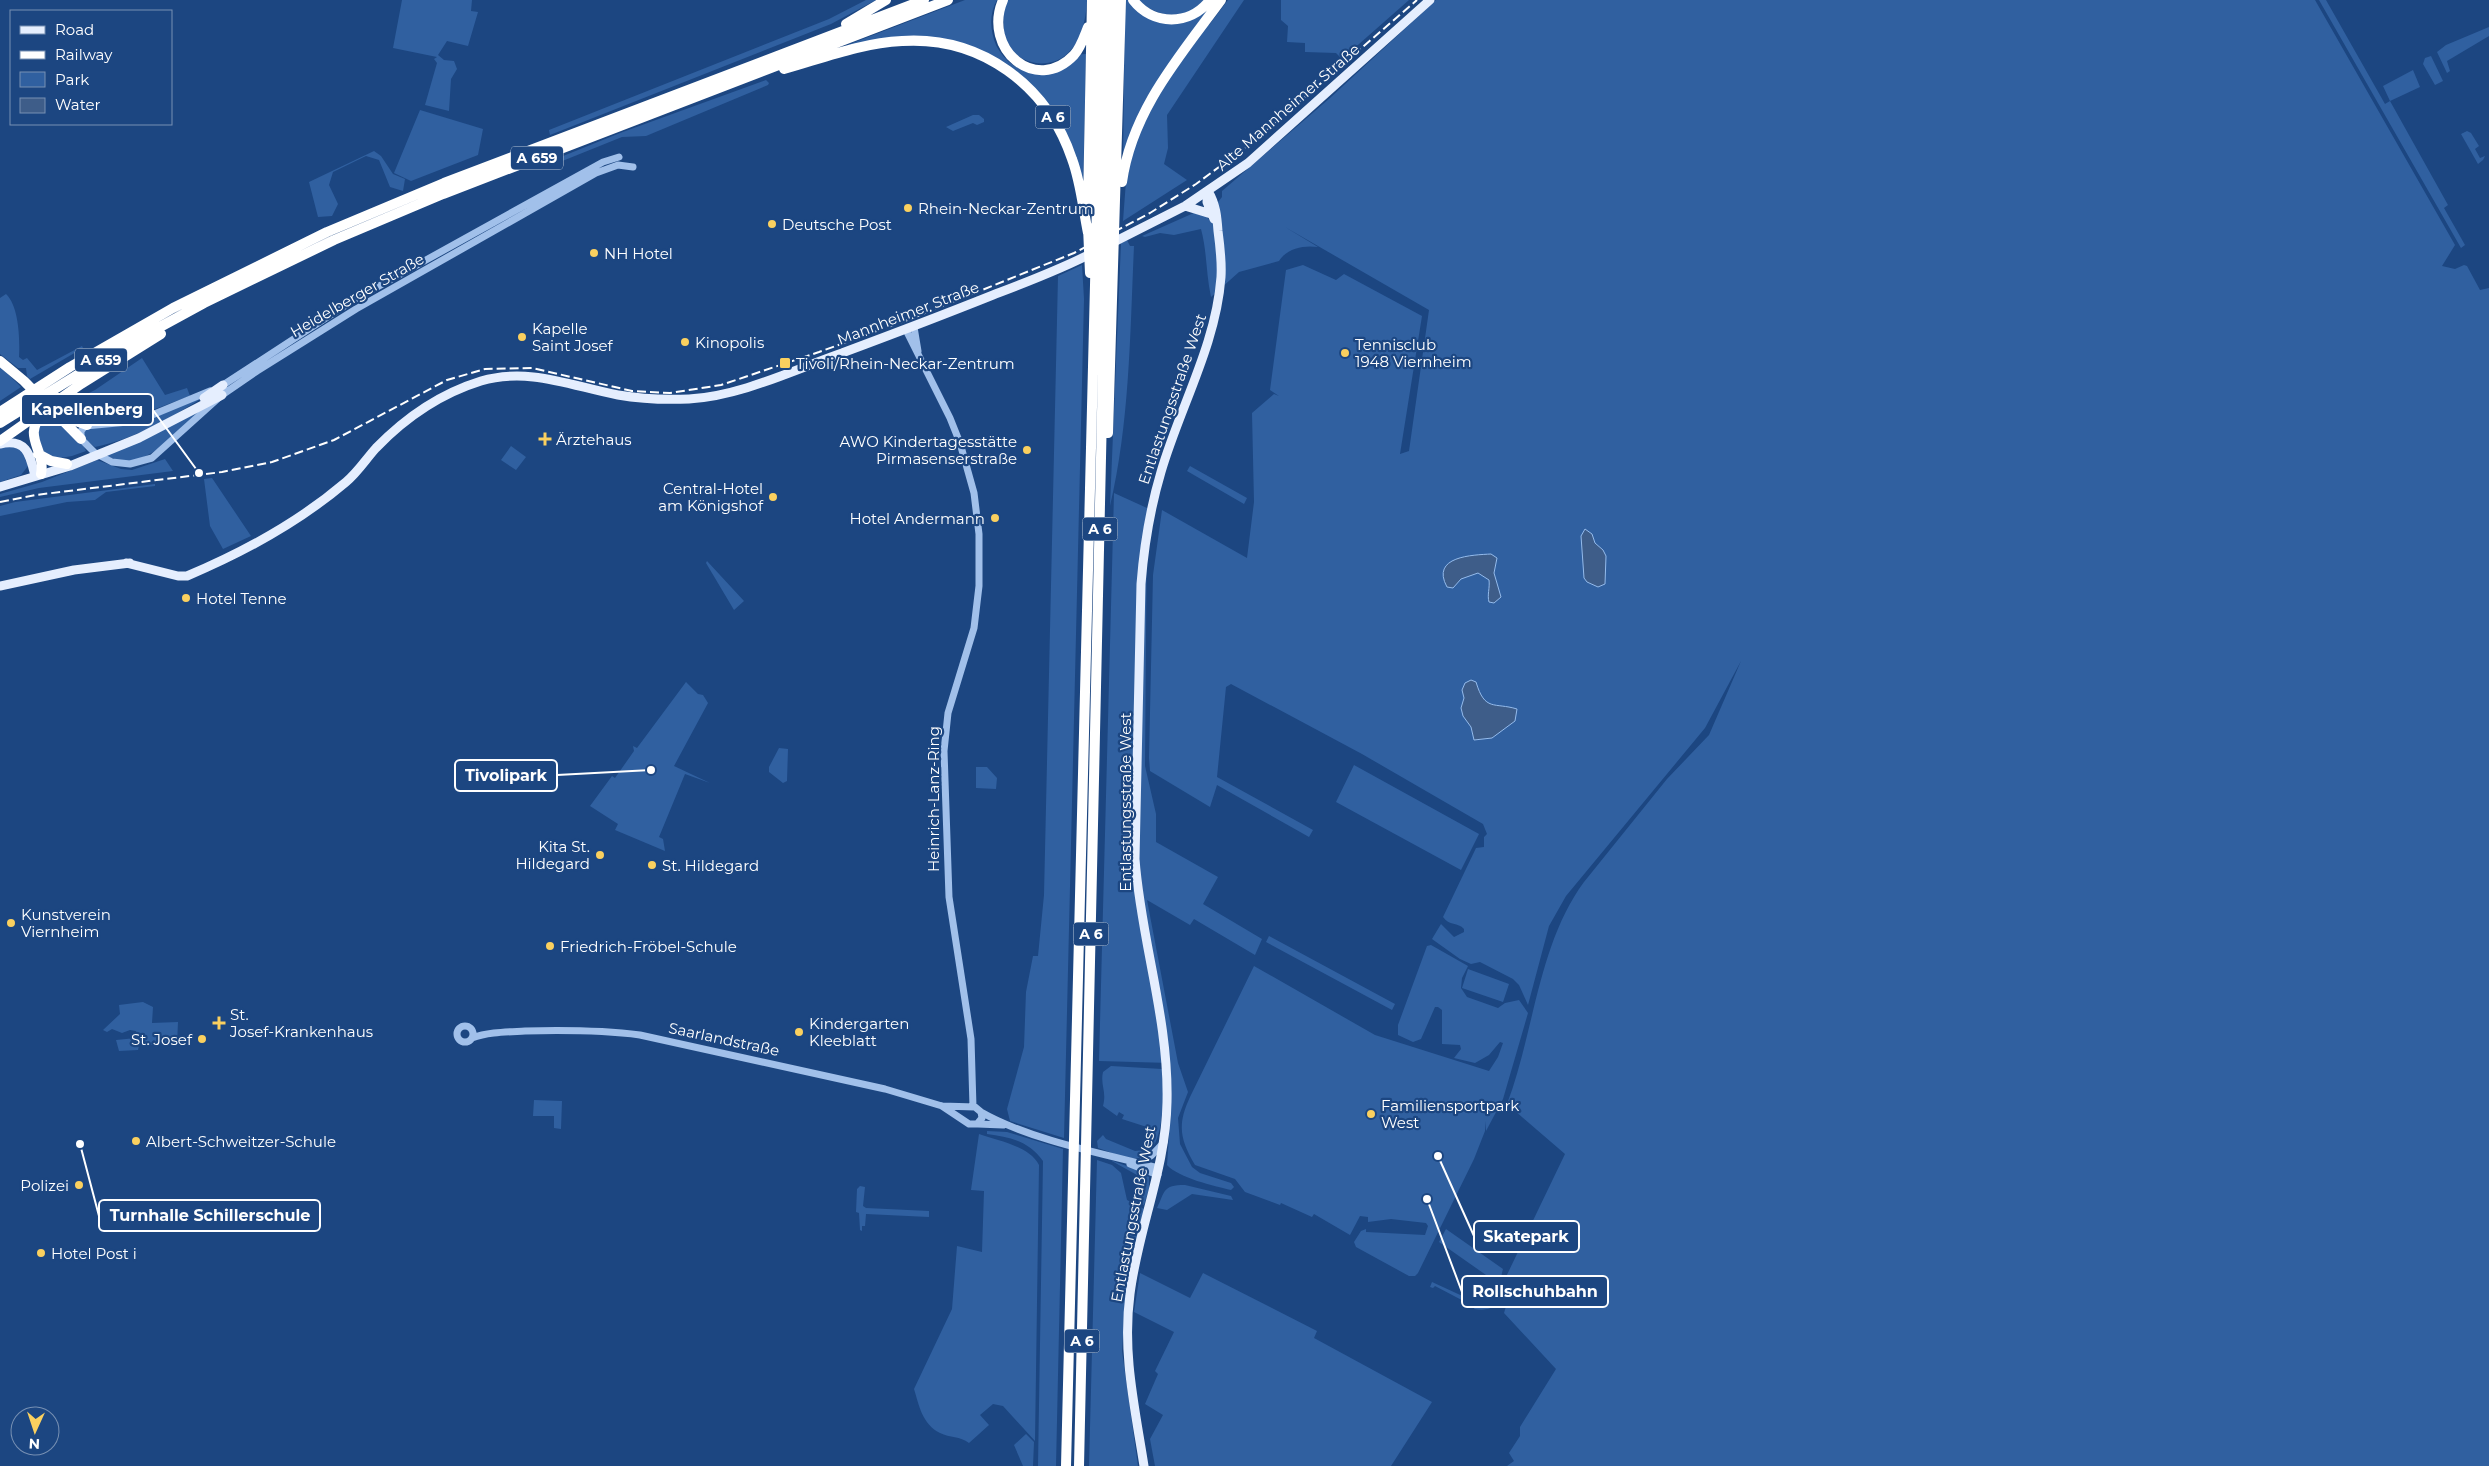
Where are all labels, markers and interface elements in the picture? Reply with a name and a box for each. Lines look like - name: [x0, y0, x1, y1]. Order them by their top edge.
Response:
- legend: [10, 10, 172, 125]
- text: Road: [55, 20, 94, 39]
- street label: Alte Mannheimer Straße: [1212, 40, 1364, 174]
- text: Railway: [55, 45, 113, 64]
- text: Park: [55, 70, 89, 89]
- text: Water: [55, 95, 101, 114]
- road number: A 6: [1036, 105, 1070, 128]
- road number: A 659: [511, 146, 563, 170]
- place label: Rhein-Neckar-Zentrum: [918, 199, 1094, 218]
- marker: Rhein-Neckar-Zentrum: [902, 202, 914, 214]
- place label: Deutsche Post: [782, 215, 892, 234]
- marker: Deutsche Post: [766, 218, 778, 230]
- place label: NH Hotel: [604, 244, 673, 263]
- marker: NH Hotel: [588, 247, 600, 259]
- street label: Heidelberger Straße: [287, 249, 427, 341]
- street label: Mannheimer Straße: [834, 277, 982, 349]
- street label: Entlastungsstraße West: [1134, 311, 1210, 487]
- place label: Kapelle Saint Josef: [532, 319, 614, 355]
- marker: Kapelle Saint Josef: [516, 331, 528, 343]
- place label: Kinopolis: [695, 333, 764, 352]
- place label: Tennisclub 1948 Viernheim: [1355, 335, 1472, 371]
- marker: Kinopolis: [679, 336, 691, 348]
- marker: Tennisclub 1948 Viernheim: [1339, 347, 1351, 359]
- road number: A 659: [75, 348, 127, 372]
- place label: Tivoli/Rhein-Neckar-Zentrum: [796, 354, 1015, 373]
- marker: Tivoli/Rhein-Neckar-Zentrum: [778, 356, 792, 370]
- callout: Kapellenberg: [21, 394, 153, 425]
- text: Kapellenberg: [31, 400, 143, 419]
- place label: Ärztehaus: [556, 430, 632, 449]
- marker: Ärztehaus: [538, 432, 552, 446]
- place label: AWO Kindertagesstätte Pirmasenserstraße: [840, 432, 1017, 468]
- marker: AWO Kindertagesstätte Pirmasenserstraße: [1021, 444, 1033, 456]
- place label: Central-Hotel am Königshof: [658, 479, 764, 515]
- marker: Central-Hotel am Königshof: [767, 491, 779, 503]
- place label: Hotel Andermann: [849, 509, 985, 528]
- marker: Hotel Andermann: [989, 512, 1001, 524]
- road number: A 6: [1082, 518, 1118, 540]
- place label: Hotel Tenne: [196, 589, 287, 608]
- marker: Hotel Tenne: [180, 592, 192, 604]
- street label: Entlastungsstraße West: [1116, 712, 1135, 892]
- street label: Heinrich-Lanz-Ring: [924, 726, 943, 872]
- callout: Tivolipark: [455, 760, 557, 791]
- text: Tivolipark: [465, 766, 548, 785]
- place label: Kita St. Hildegard: [515, 837, 590, 873]
- marker: Kita St. Hildegard: [594, 849, 606, 861]
- place label: St. Hildegard: [662, 856, 759, 875]
- marker: St. Hildegard: [646, 859, 658, 871]
- place label: Kunstverein Viernheim: [21, 905, 111, 941]
- marker: Kunstverein Viernheim: [5, 917, 17, 929]
- road number: A 6: [1074, 922, 1108, 946]
- place label: Friedrich-Fröbel-Schule: [560, 937, 737, 956]
- marker: Friedrich-Fröbel-Schule: [544, 940, 556, 952]
- place label: St. Josef-Krankenhaus: [229, 1005, 373, 1041]
- place label: Kindergarten Kleeblatt: [809, 1014, 909, 1050]
- marker: St. Josef-Krankenhaus: [212, 1016, 226, 1030]
- street label: Saarlandstraße: [667, 1018, 781, 1060]
- marker: Kindergarten Kleeblatt: [793, 1026, 805, 1038]
- place label: St. Josef: [131, 1030, 193, 1049]
- marker: St. Josef: [196, 1033, 208, 1045]
- place label: Familiensportpark West: [1381, 1096, 1519, 1132]
- marker: Familiensportpark West: [1365, 1108, 1377, 1120]
- street label: Entlastungsstraße West: [1107, 1124, 1159, 1304]
- place label: Albert-Schweitzer-Schule: [146, 1132, 336, 1151]
- marker: Albert-Schweitzer-Schule: [130, 1135, 142, 1147]
- place label: Polizei: [20, 1176, 69, 1195]
- marker: Polizei: [73, 1179, 85, 1191]
- callout: Turnhalle Schillerschule: [99, 1200, 320, 1231]
- text: Turnhalle Schillerschule: [110, 1206, 310, 1225]
- callout: Skatepark: [1474, 1221, 1579, 1252]
- text: Skatepark: [1483, 1227, 1569, 1246]
- place label: Hotel Post i: [51, 1244, 137, 1263]
- marker: Hotel Post i: [35, 1247, 47, 1259]
- callout: Rollschuhbahn: [1462, 1276, 1608, 1307]
- text: Rollschuhbahn: [1472, 1282, 1598, 1301]
- road number: A 6: [1064, 1330, 1100, 1352]
- north arrow: [10, 1406, 60, 1456]
- text: N: [28, 1435, 40, 1453]

